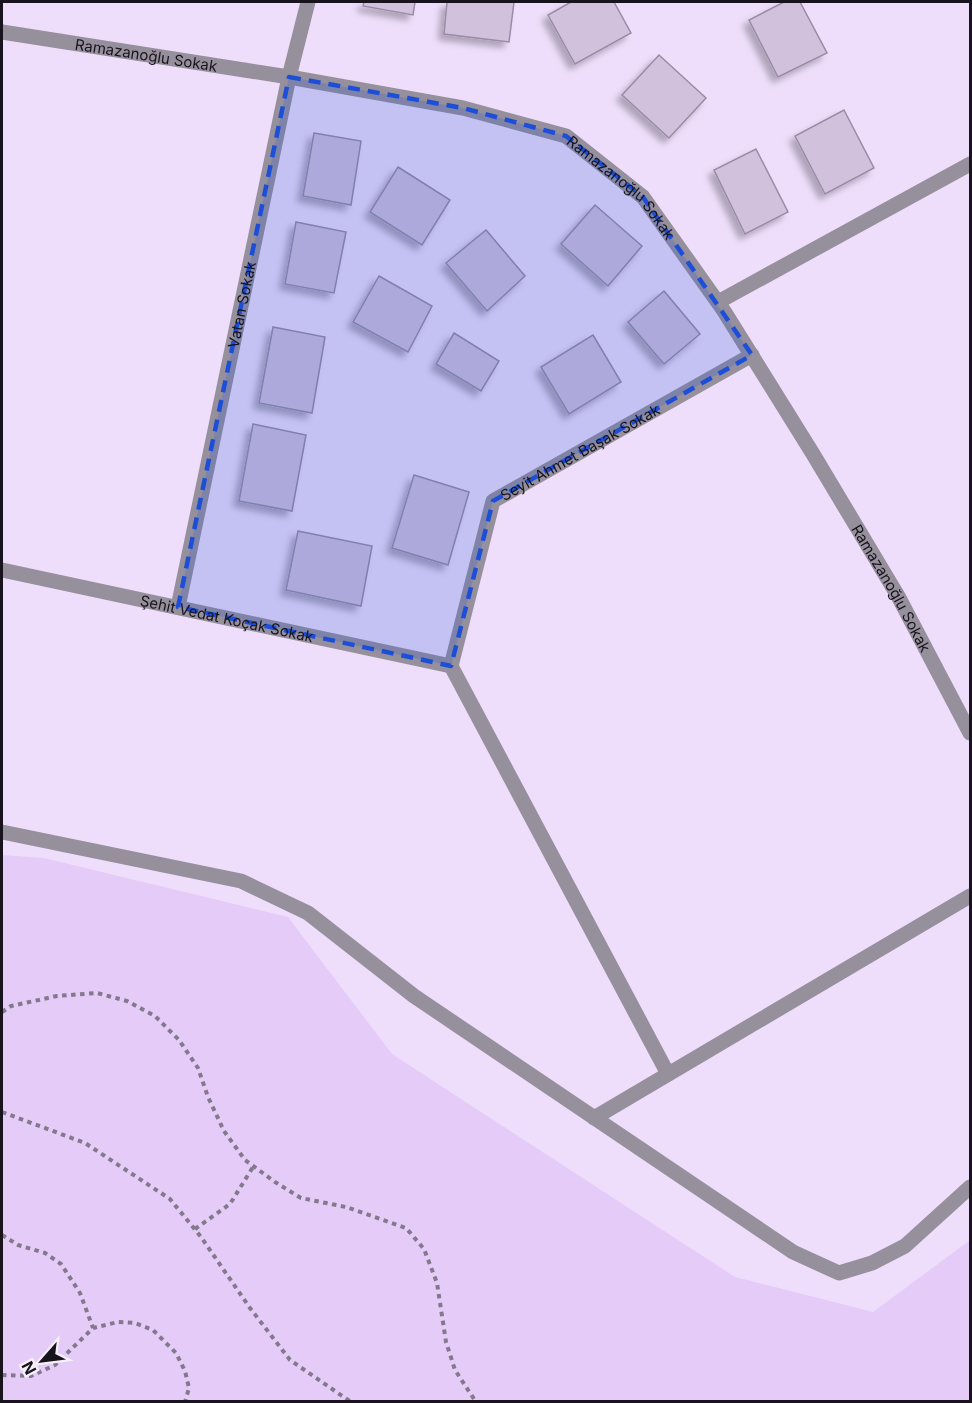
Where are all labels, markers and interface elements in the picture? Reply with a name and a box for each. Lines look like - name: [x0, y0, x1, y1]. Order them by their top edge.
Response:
- street label: Ramazanoğlu Sokak: [74, 34, 219, 75]
- street label: Ramazanoğlu Sokak: [563, 131, 680, 244]
- street label: Vatan Sokak: [223, 259, 260, 350]
- street label: Seyit Ahmet Başak Sokak: [497, 399, 664, 505]
- street label: Ramazanoğlu Sokak: [848, 521, 936, 656]
- street label: Şehit Vedat Koçak Sokak: [138, 590, 316, 646]
- north arrow: [12, 1331, 72, 1391]
- text: N: [17, 1358, 40, 1378]

